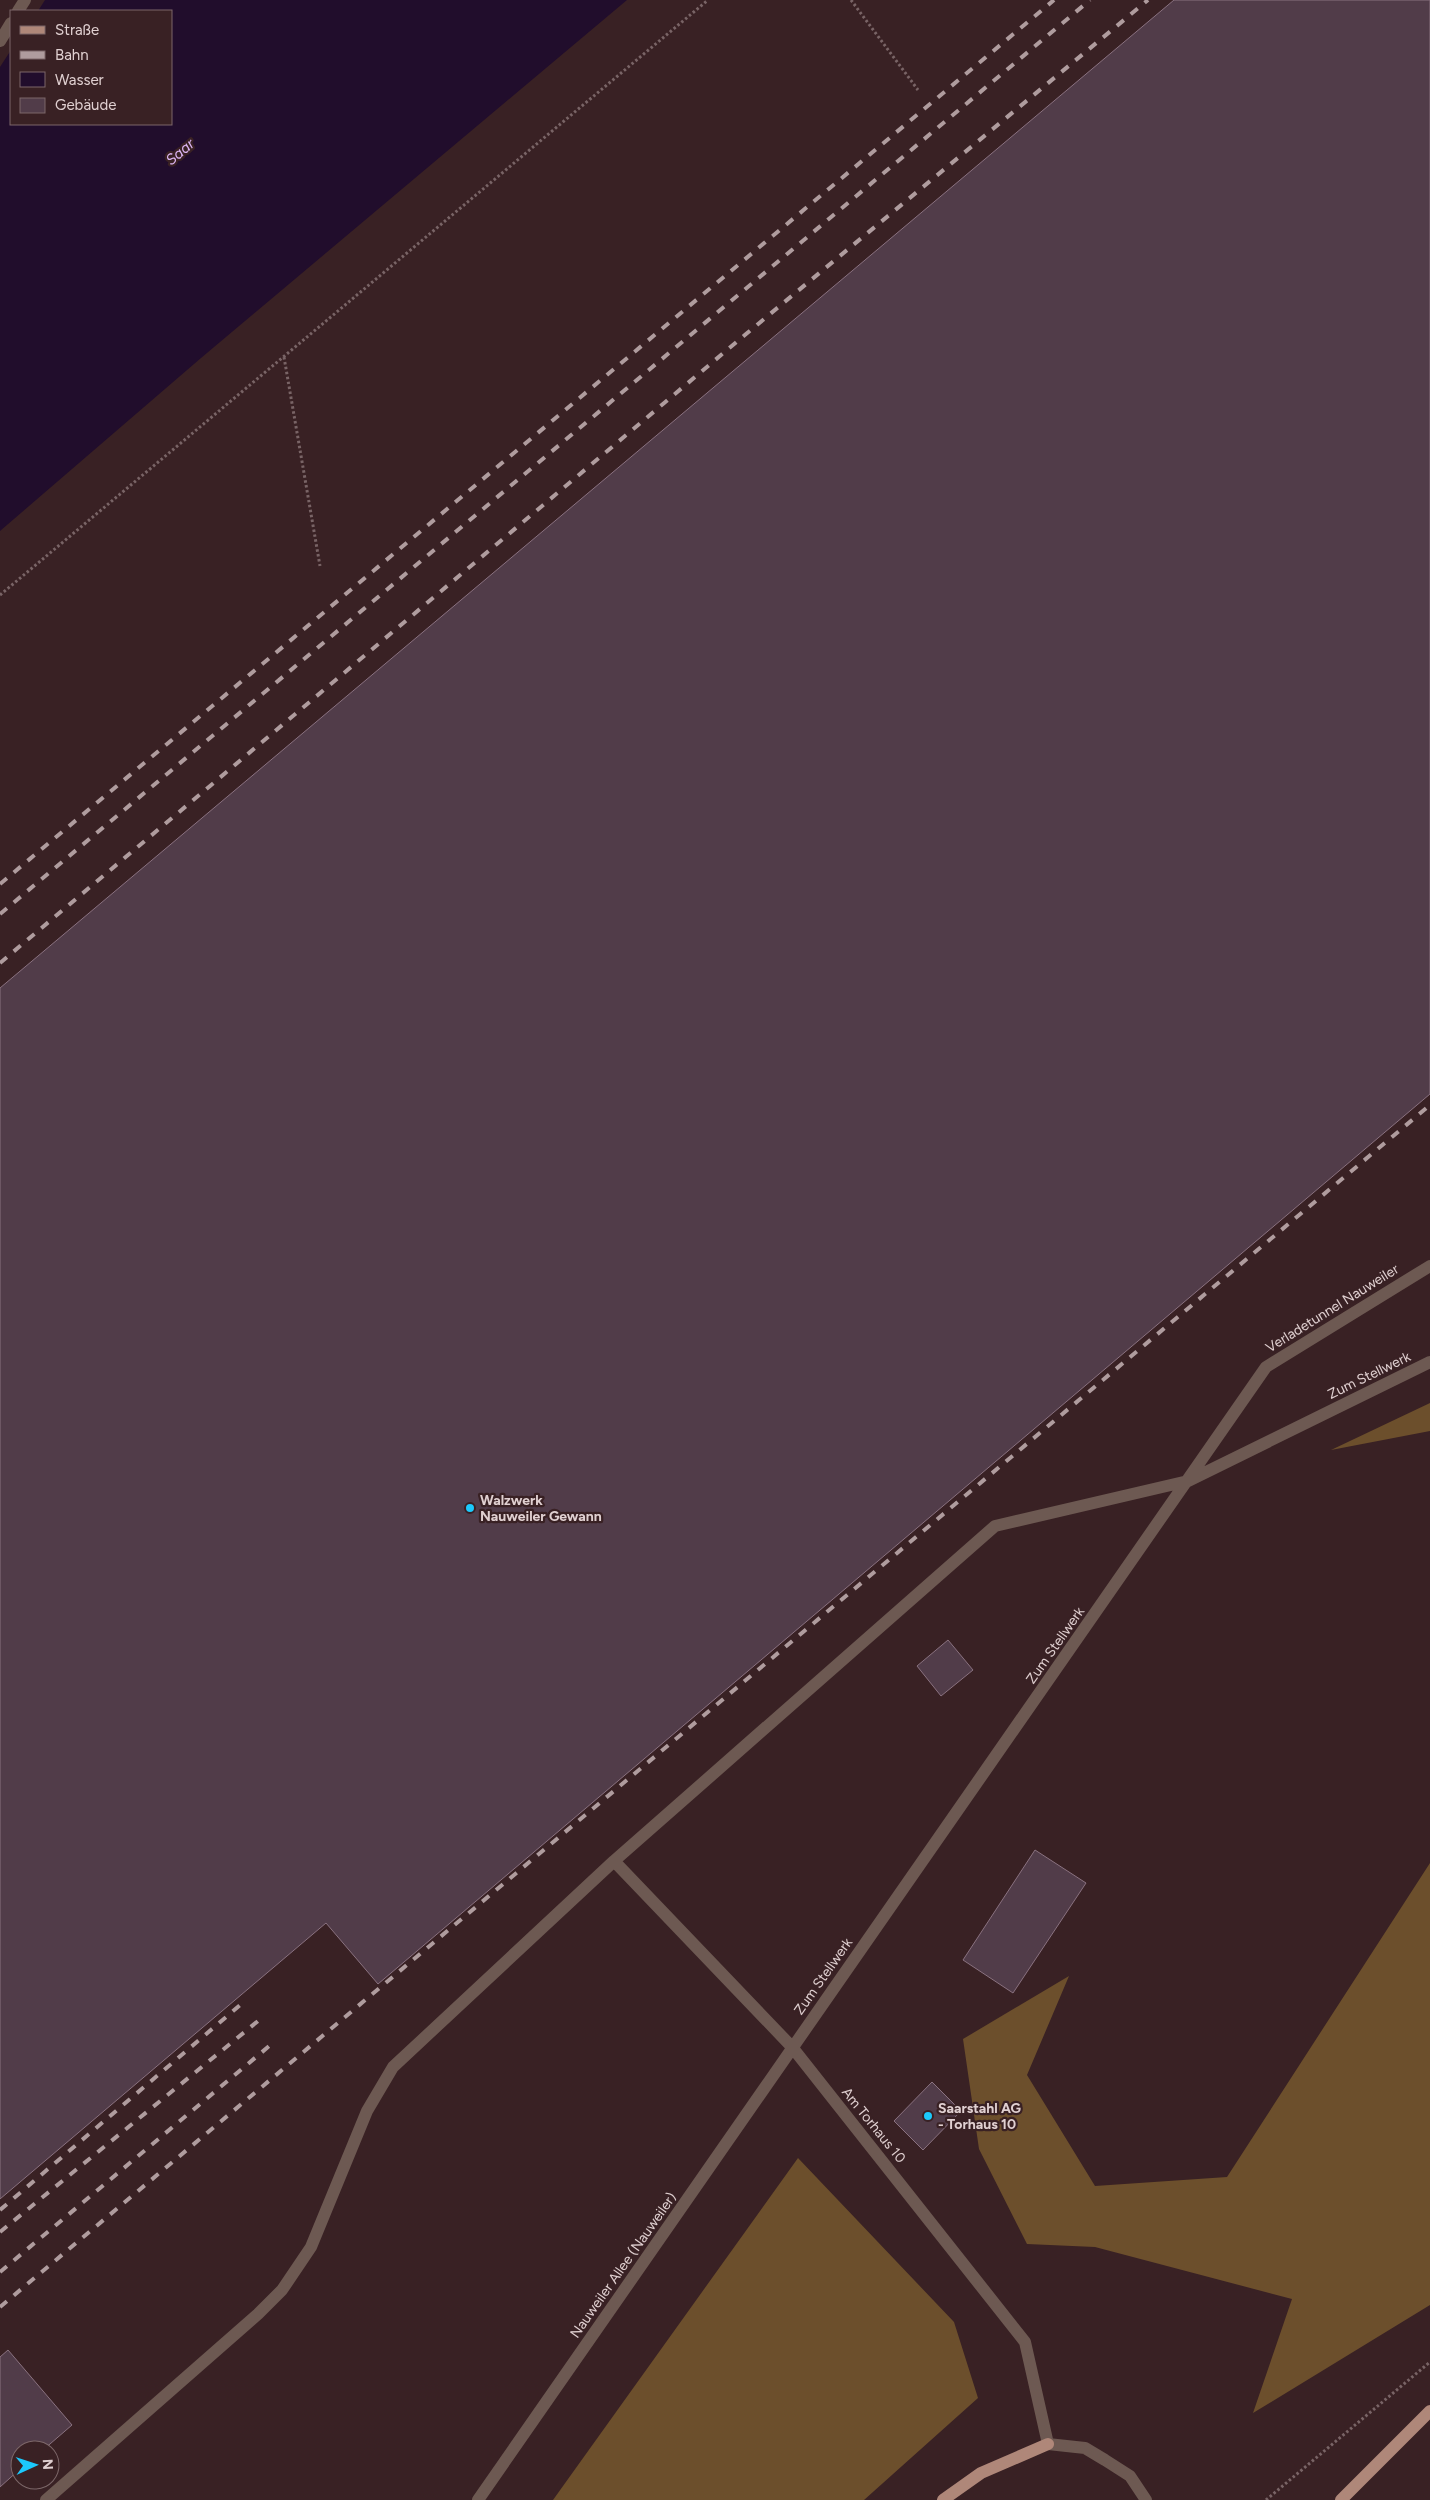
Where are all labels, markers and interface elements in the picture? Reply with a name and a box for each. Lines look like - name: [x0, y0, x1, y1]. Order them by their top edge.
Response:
- legend: [10, 10, 172, 125]
- text: Straße: [55, 21, 99, 39]
- text: Bahn: [55, 46, 89, 64]
- text: Wasser: [55, 71, 104, 89]
- text: Gebäude: [55, 96, 116, 114]
- water label: Saar: [162, 134, 199, 169]
- street label: Verladetunnel Nauweiler: [1263, 1260, 1402, 1356]
- street label: Zum Stellwerk: [1325, 1348, 1413, 1403]
- place label: Walzwerk Nauweiler Gewann: [480, 1492, 602, 1525]
- marker: Walzwerk Nauweiler Gewann: [464, 1502, 476, 1514]
- street label: Zum Stellwerk: [1023, 1603, 1088, 1687]
- street label: Zum Stellwerk: [791, 1934, 856, 2018]
- street label: Am Torhaus 10: [838, 2084, 909, 2166]
- place label: Saarstahl AG - Torhaus 10: [938, 2100, 1021, 2133]
- marker: Saarstahl AG - Torhaus 10: [922, 2110, 934, 2122]
- street label: Nauweiler Allee (Nauweiler): [567, 2189, 680, 2341]
- north arrow: [10, 2440, 60, 2490]
- text: N: [39, 2458, 56, 2470]

